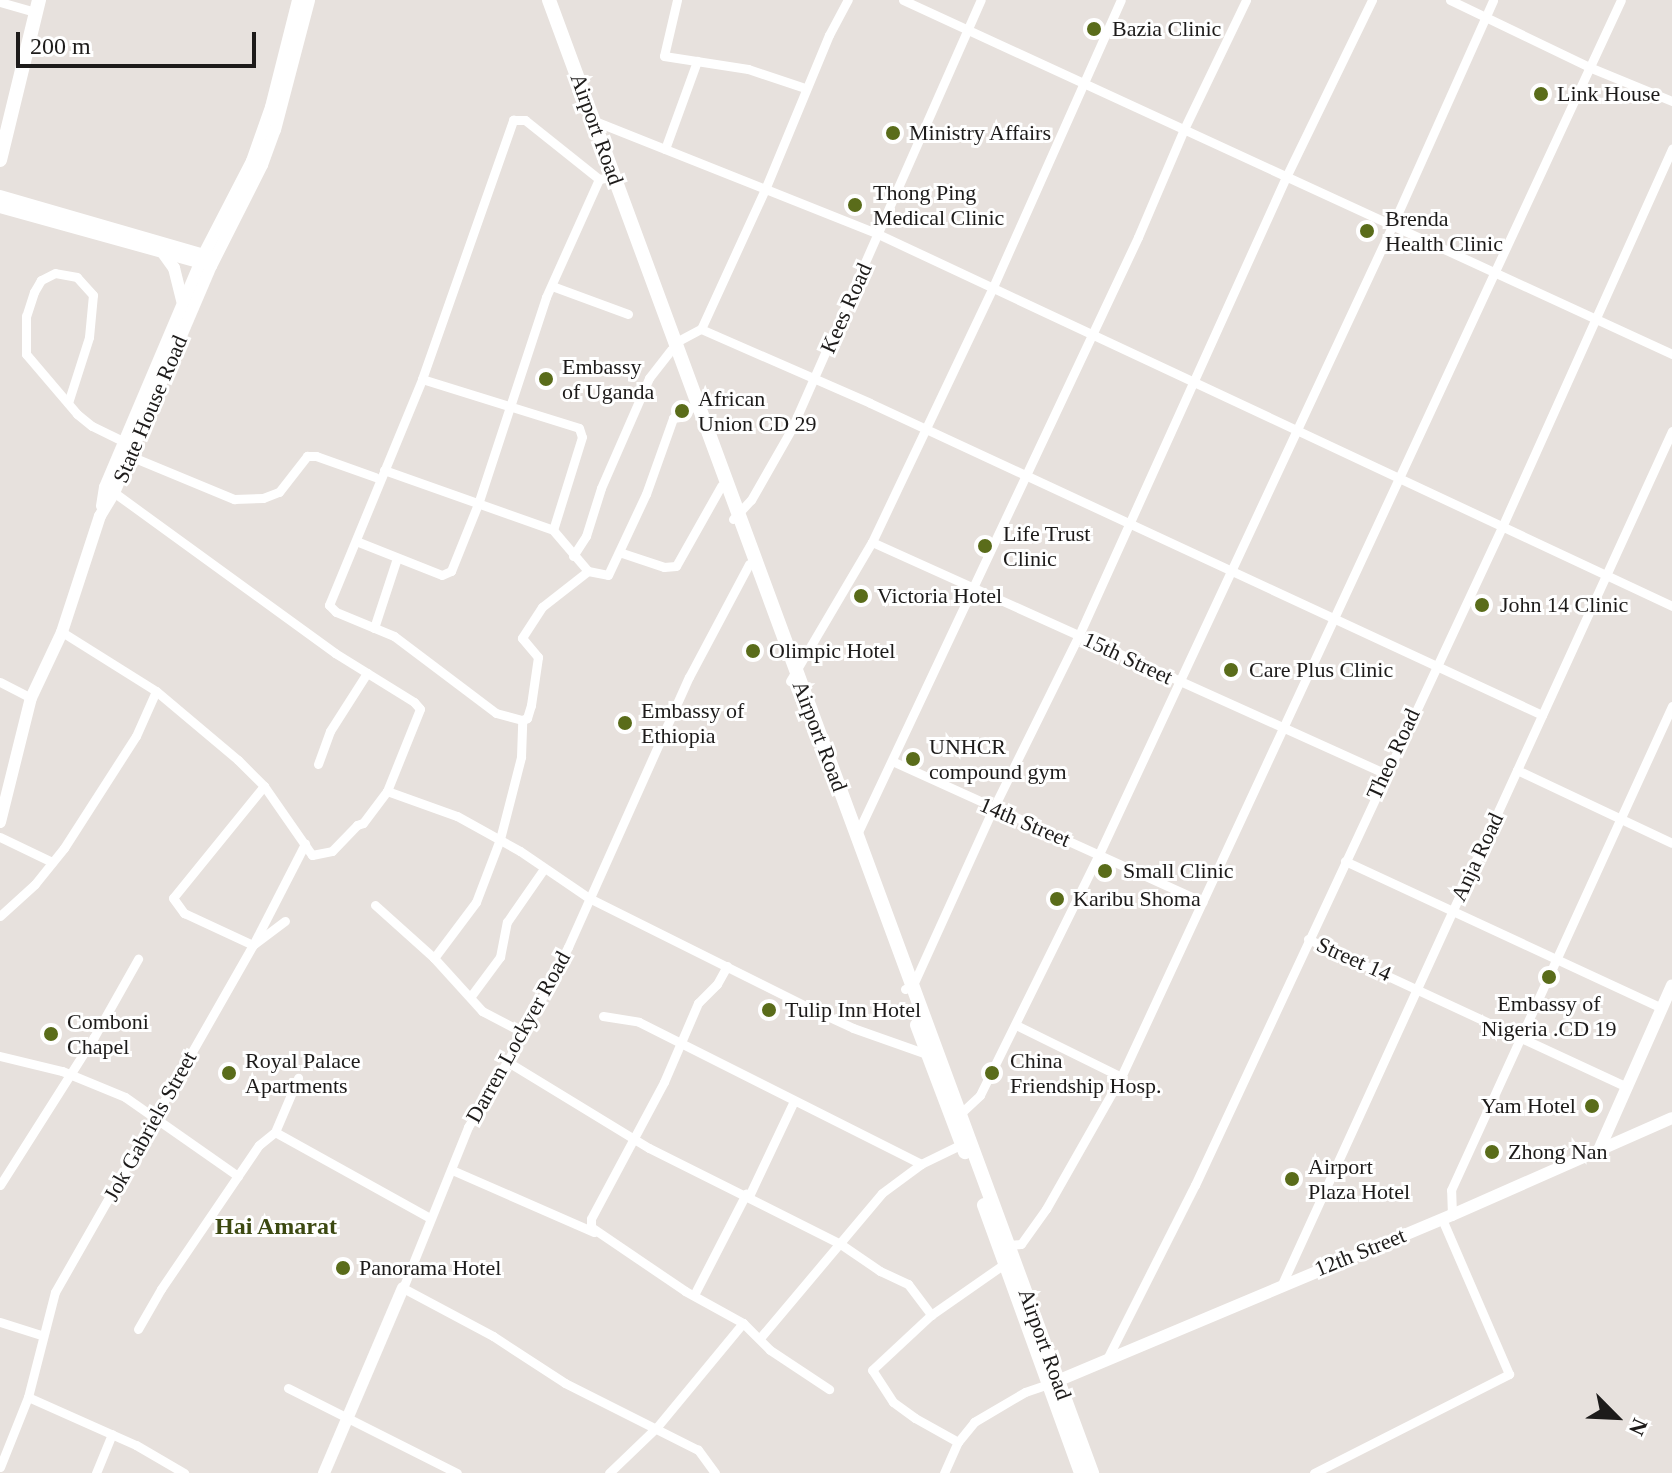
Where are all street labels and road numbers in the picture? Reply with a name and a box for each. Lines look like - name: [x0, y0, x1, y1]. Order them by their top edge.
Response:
- street label: Airport Road: [565, 70, 629, 188]
- street label: Kees Road: [814, 259, 878, 357]
- street label: State House Road: [107, 331, 193, 487]
- street label: 15th Street: [1079, 626, 1177, 690]
- street label: Airport Road: [787, 677, 853, 795]
- street label: Theo Road: [1361, 704, 1425, 804]
- street label: 14th Street: [976, 791, 1074, 853]
- street label: Anja Road: [1445, 809, 1509, 905]
- street label: Street 14: [1313, 931, 1395, 987]
- street label: Darren Lockyer Road: [460, 947, 576, 1127]
- street label: Jok Gabriels Street: [98, 1046, 202, 1206]
- street label: 12th Street: [1311, 1222, 1409, 1282]
- street label: Airport Road: [1013, 1285, 1077, 1403]

